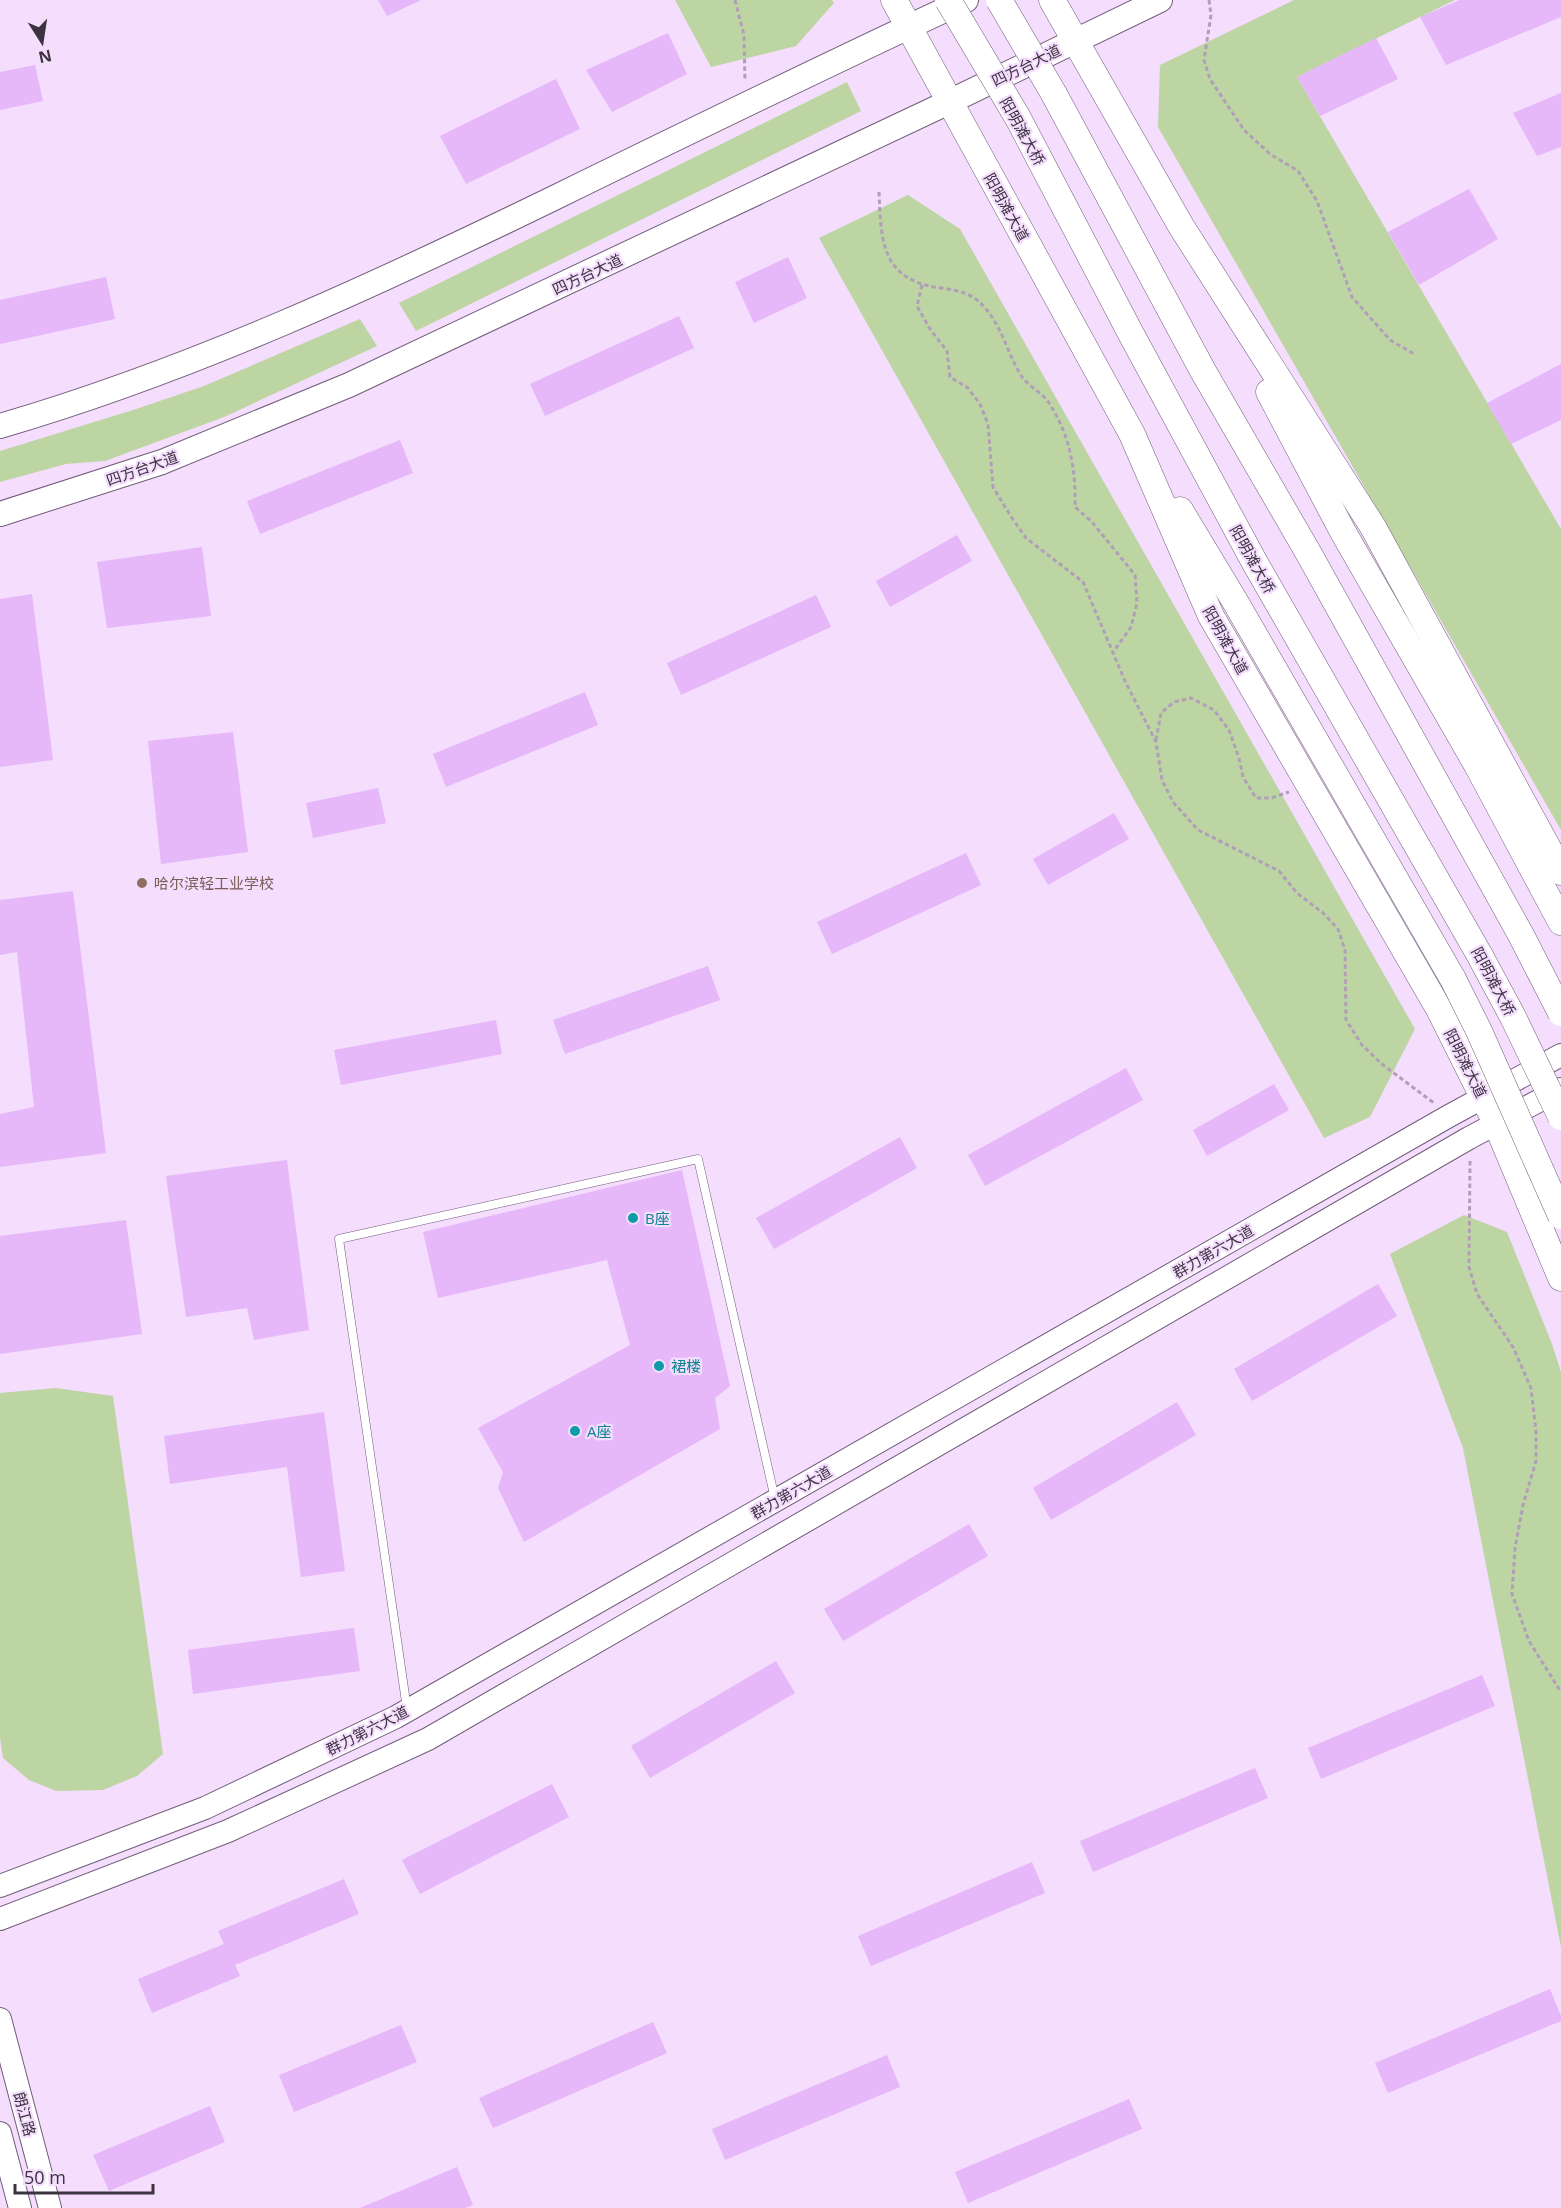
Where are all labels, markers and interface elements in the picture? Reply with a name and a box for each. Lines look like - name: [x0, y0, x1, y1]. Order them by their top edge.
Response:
- north arrow: [12, 12, 72, 72]
- street label: 四方台大道: [988, 40, 1064, 90]
- text: N: [36, 45, 54, 69]
- street label: 阳明滩大桥: [996, 93, 1050, 169]
- street label: 阳明滩大道: [980, 169, 1034, 245]
- street label: 四方台大道: [549, 249, 625, 299]
- street label: 四方台大道: [103, 446, 181, 490]
- street label: 阳明滩大桥: [1226, 521, 1280, 597]
- street label: 阳明滩大道: [1199, 602, 1253, 678]
- place label: 哈尔滨轻工业学校: [154, 873, 274, 893]
- marker: 哈尔滨轻工业学校: [135, 876, 149, 890]
- street label: 阳明滩大桥: [1468, 943, 1520, 1019]
- street label: 阳明滩大道: [1440, 1025, 1492, 1101]
- place label: B座: [645, 1208, 670, 1228]
- marker: B座: [626, 1211, 640, 1225]
- street label: 群力第六大道: [1169, 1220, 1257, 1282]
- place label: 裙楼: [671, 1356, 701, 1376]
- marker: 裙楼: [652, 1359, 666, 1373]
- place label: A座: [587, 1421, 612, 1441]
- marker: A座: [568, 1424, 582, 1438]
- street label: 群力第六大道: [747, 1461, 835, 1523]
- street label: 群力第六大道: [322, 1701, 412, 1759]
- street label: 朗江路: [10, 2090, 40, 2138]
- scale bar: [15, 2157, 153, 2195]
- text: 50 m: [24, 2165, 66, 2189]

